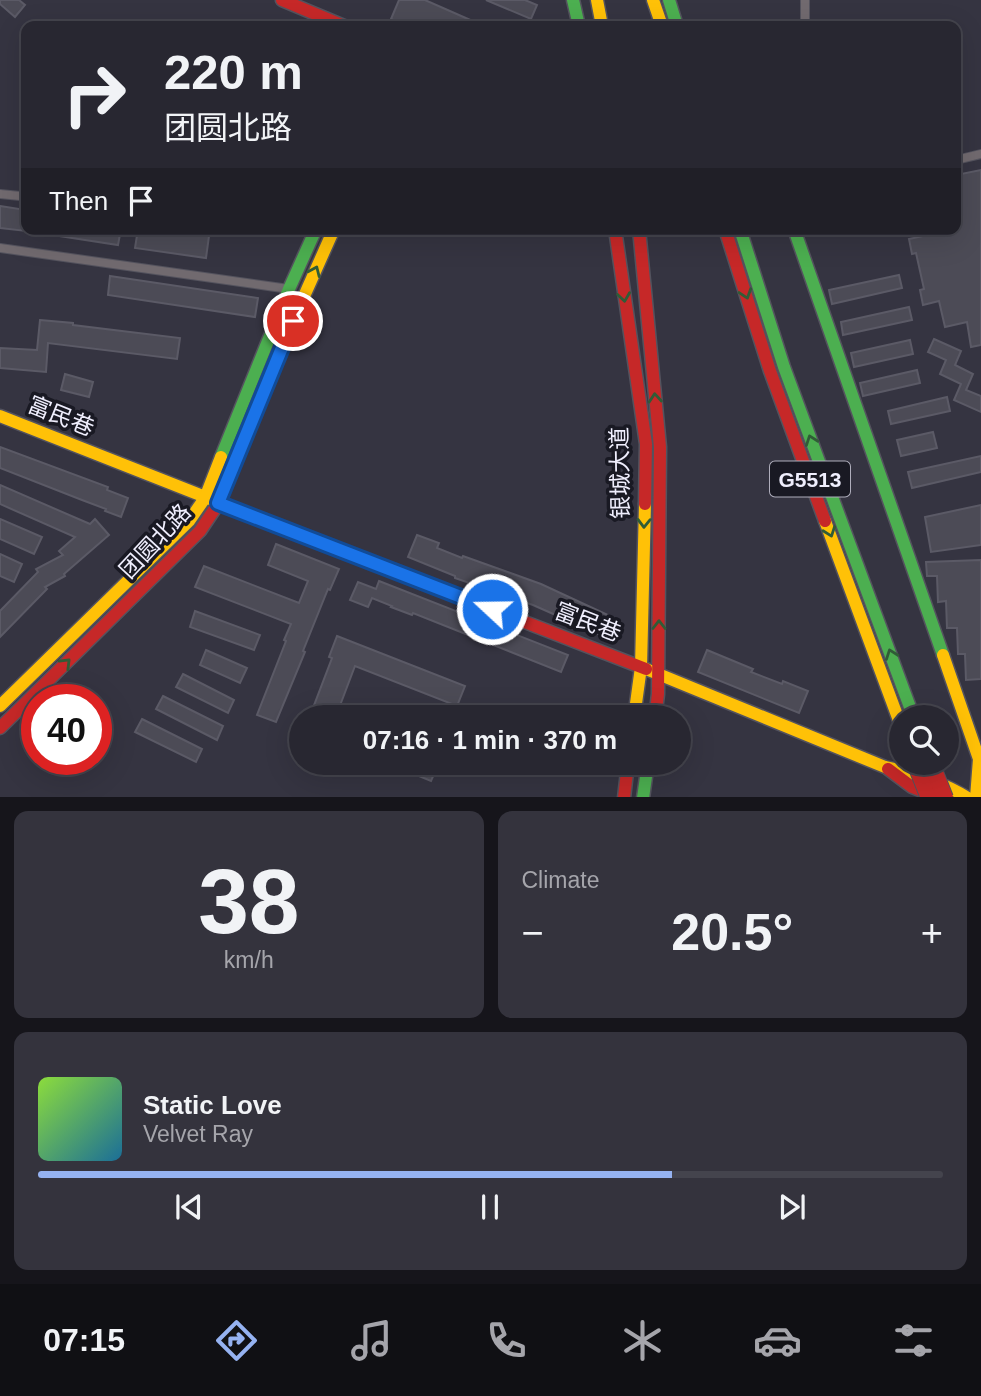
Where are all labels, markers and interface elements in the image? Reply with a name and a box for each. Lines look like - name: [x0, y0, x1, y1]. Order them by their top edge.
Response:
- text: 220 m: [164, 45, 303, 99]
- icon: right: [49, 49, 140, 140]
- text: 团圆北路: [164, 110, 292, 146]
- icon: arrive: [122, 182, 160, 220]
- text: Then: [49, 186, 108, 216]
- one-way arrow: [307, 266, 321, 279]
- one-way arrow: [738, 288, 752, 300]
- pin: [263, 291, 323, 351]
- one-way arrow: [616, 291, 631, 303]
- icon: arrive: [274, 302, 312, 340]
- street label: 富民巷: [24, 391, 98, 441]
- one-way arrow: [648, 392, 663, 403]
- street label: 银城大道: [606, 427, 634, 519]
- one-way arrow: [805, 435, 819, 447]
- road number: G5513: [770, 462, 850, 496]
- street label: 团圆北路: [114, 498, 196, 584]
- one-way arrow: [636, 518, 651, 529]
- one-way arrow: [821, 525, 835, 537]
- position arrow: [455, 572, 529, 646]
- street label: 富民巷: [551, 597, 625, 647]
- one-way arrow: [651, 619, 667, 630]
- one-way arrow: [885, 648, 899, 660]
- one-way arrow: [58, 659, 70, 671]
- speed limit sign: 40: [21, 684, 112, 775]
- map controls: [889, 705, 959, 775]
- button: search: [889, 705, 959, 775]
- text: 07:16 · 1 min · 370 m: [363, 725, 617, 755]
- text: 38: [198, 851, 299, 952]
- text: Climate: [522, 867, 599, 893]
- text: 20.5°: [671, 903, 793, 961]
- text: −: [522, 912, 544, 954]
- text: +: [921, 912, 943, 954]
- text: km/h: [224, 947, 274, 973]
- text: Static Love: [143, 1090, 282, 1120]
- text: Velvet Ray: [143, 1121, 253, 1147]
- icon: previous: [170, 1188, 208, 1226]
- icon: pause: [471, 1188, 509, 1226]
- icon: next: [773, 1188, 811, 1226]
- icon: directions: [212, 1316, 261, 1365]
- icon: music: [347, 1316, 396, 1365]
- icon: phone: [482, 1316, 531, 1365]
- icon: climate: [618, 1316, 667, 1365]
- icon: car: [753, 1316, 802, 1365]
- icon: filters: [889, 1316, 938, 1365]
- text: 07:15: [43, 1322, 125, 1358]

